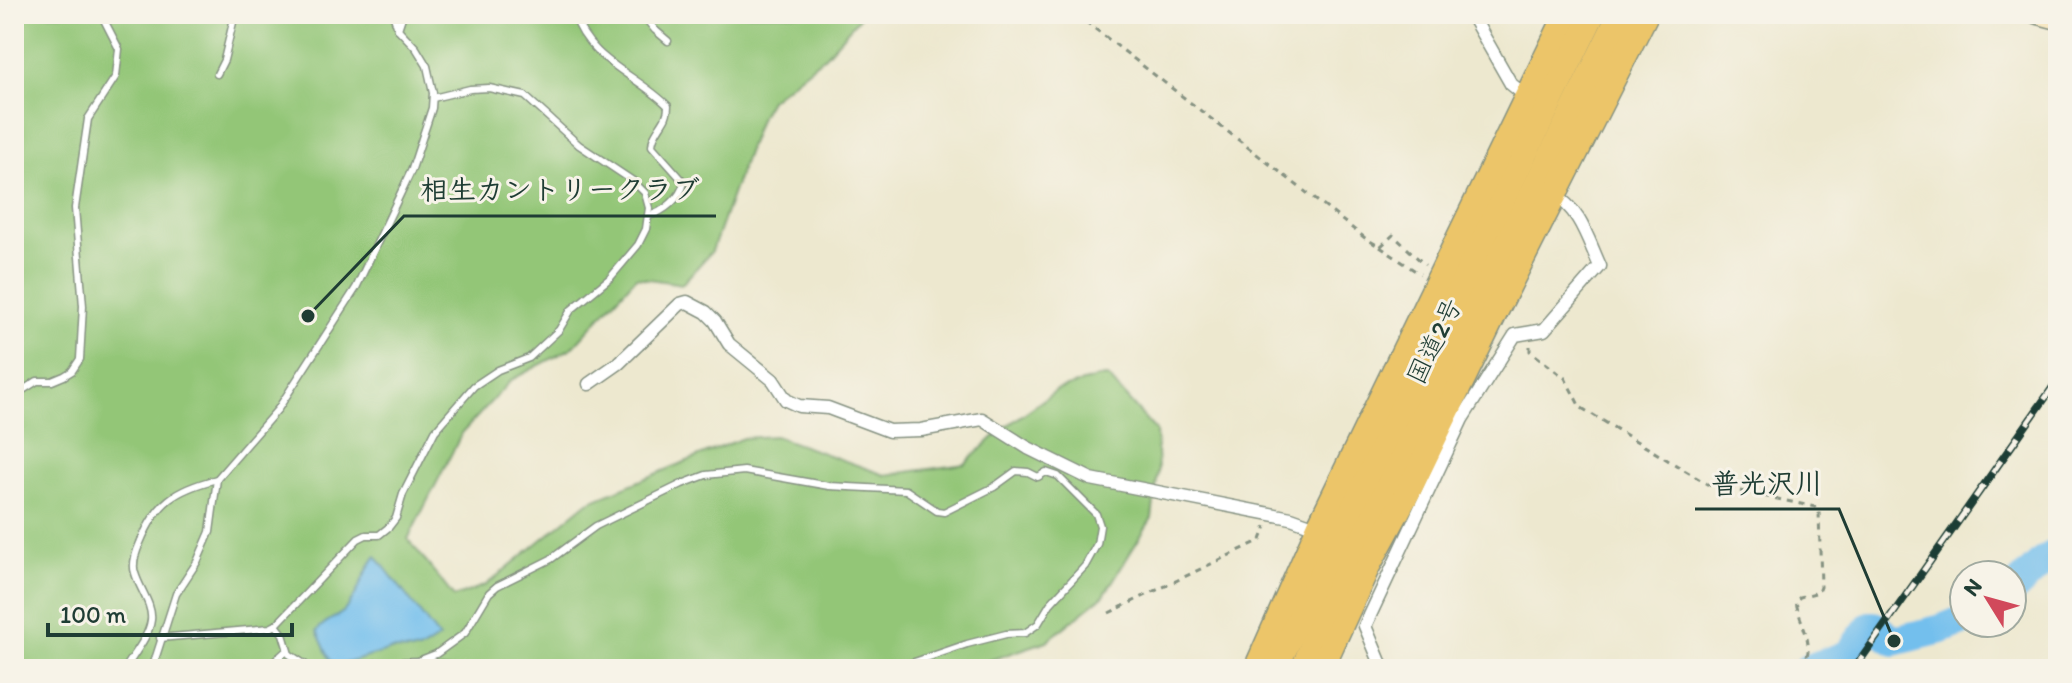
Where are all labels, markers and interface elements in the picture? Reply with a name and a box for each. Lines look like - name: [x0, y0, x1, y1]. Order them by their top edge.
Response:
- callout: 相生カントリークラブ: [404, 164, 716, 216]
- text: 相生カントリークラブ: [420, 172, 700, 206]
- street label: 国道2号: [1400, 293, 1468, 389]
- callout: 普光沢川: [1695, 457, 1839, 509]
- text: 普光沢川: [1711, 466, 1823, 500]
- north arrow: [1948, 559, 2028, 639]
- text: N: [1957, 573, 1988, 601]
- scale bar: [48, 587, 292, 637]
- text: 100 m: [60, 600, 126, 629]

